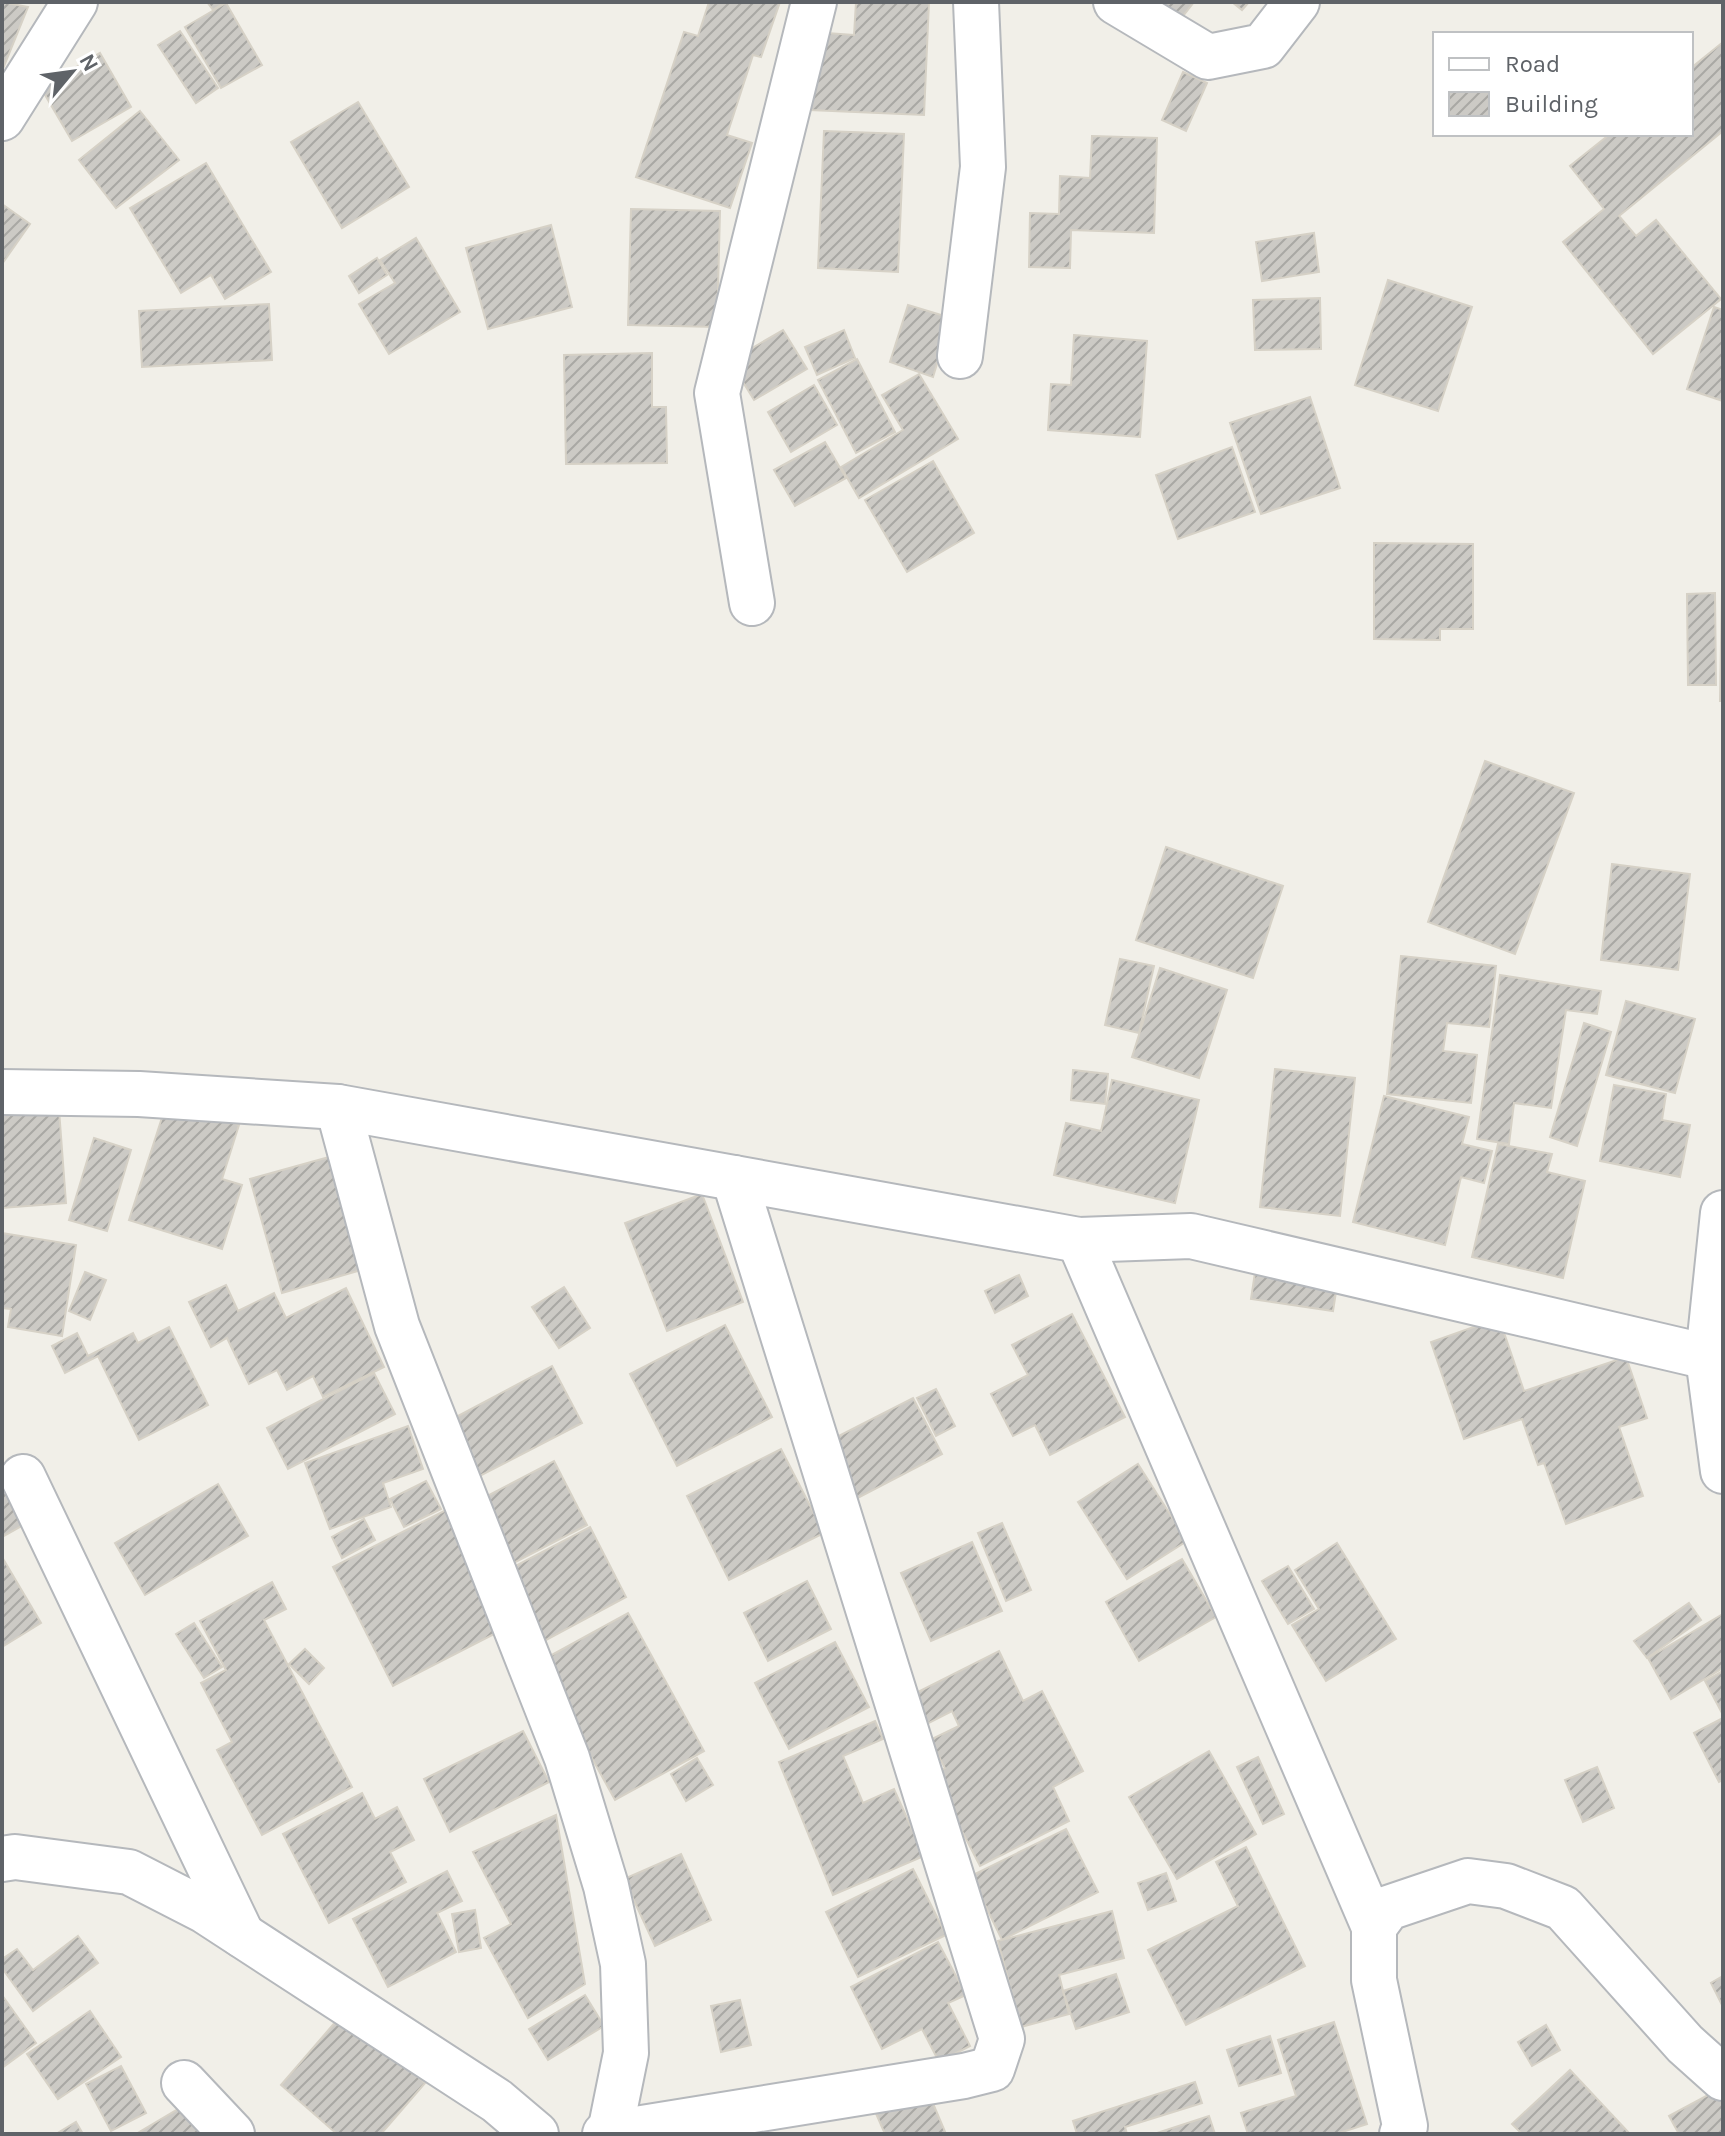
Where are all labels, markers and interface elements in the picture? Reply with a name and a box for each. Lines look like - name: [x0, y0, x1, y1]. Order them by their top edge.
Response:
- north arrow: [32, 32, 112, 112]
- legend: [1433, 32, 1693, 136]
- text: N: [73, 50, 104, 76]
- text: Road: [1505, 50, 1560, 78]
- text: Building: [1505, 90, 1598, 118]

